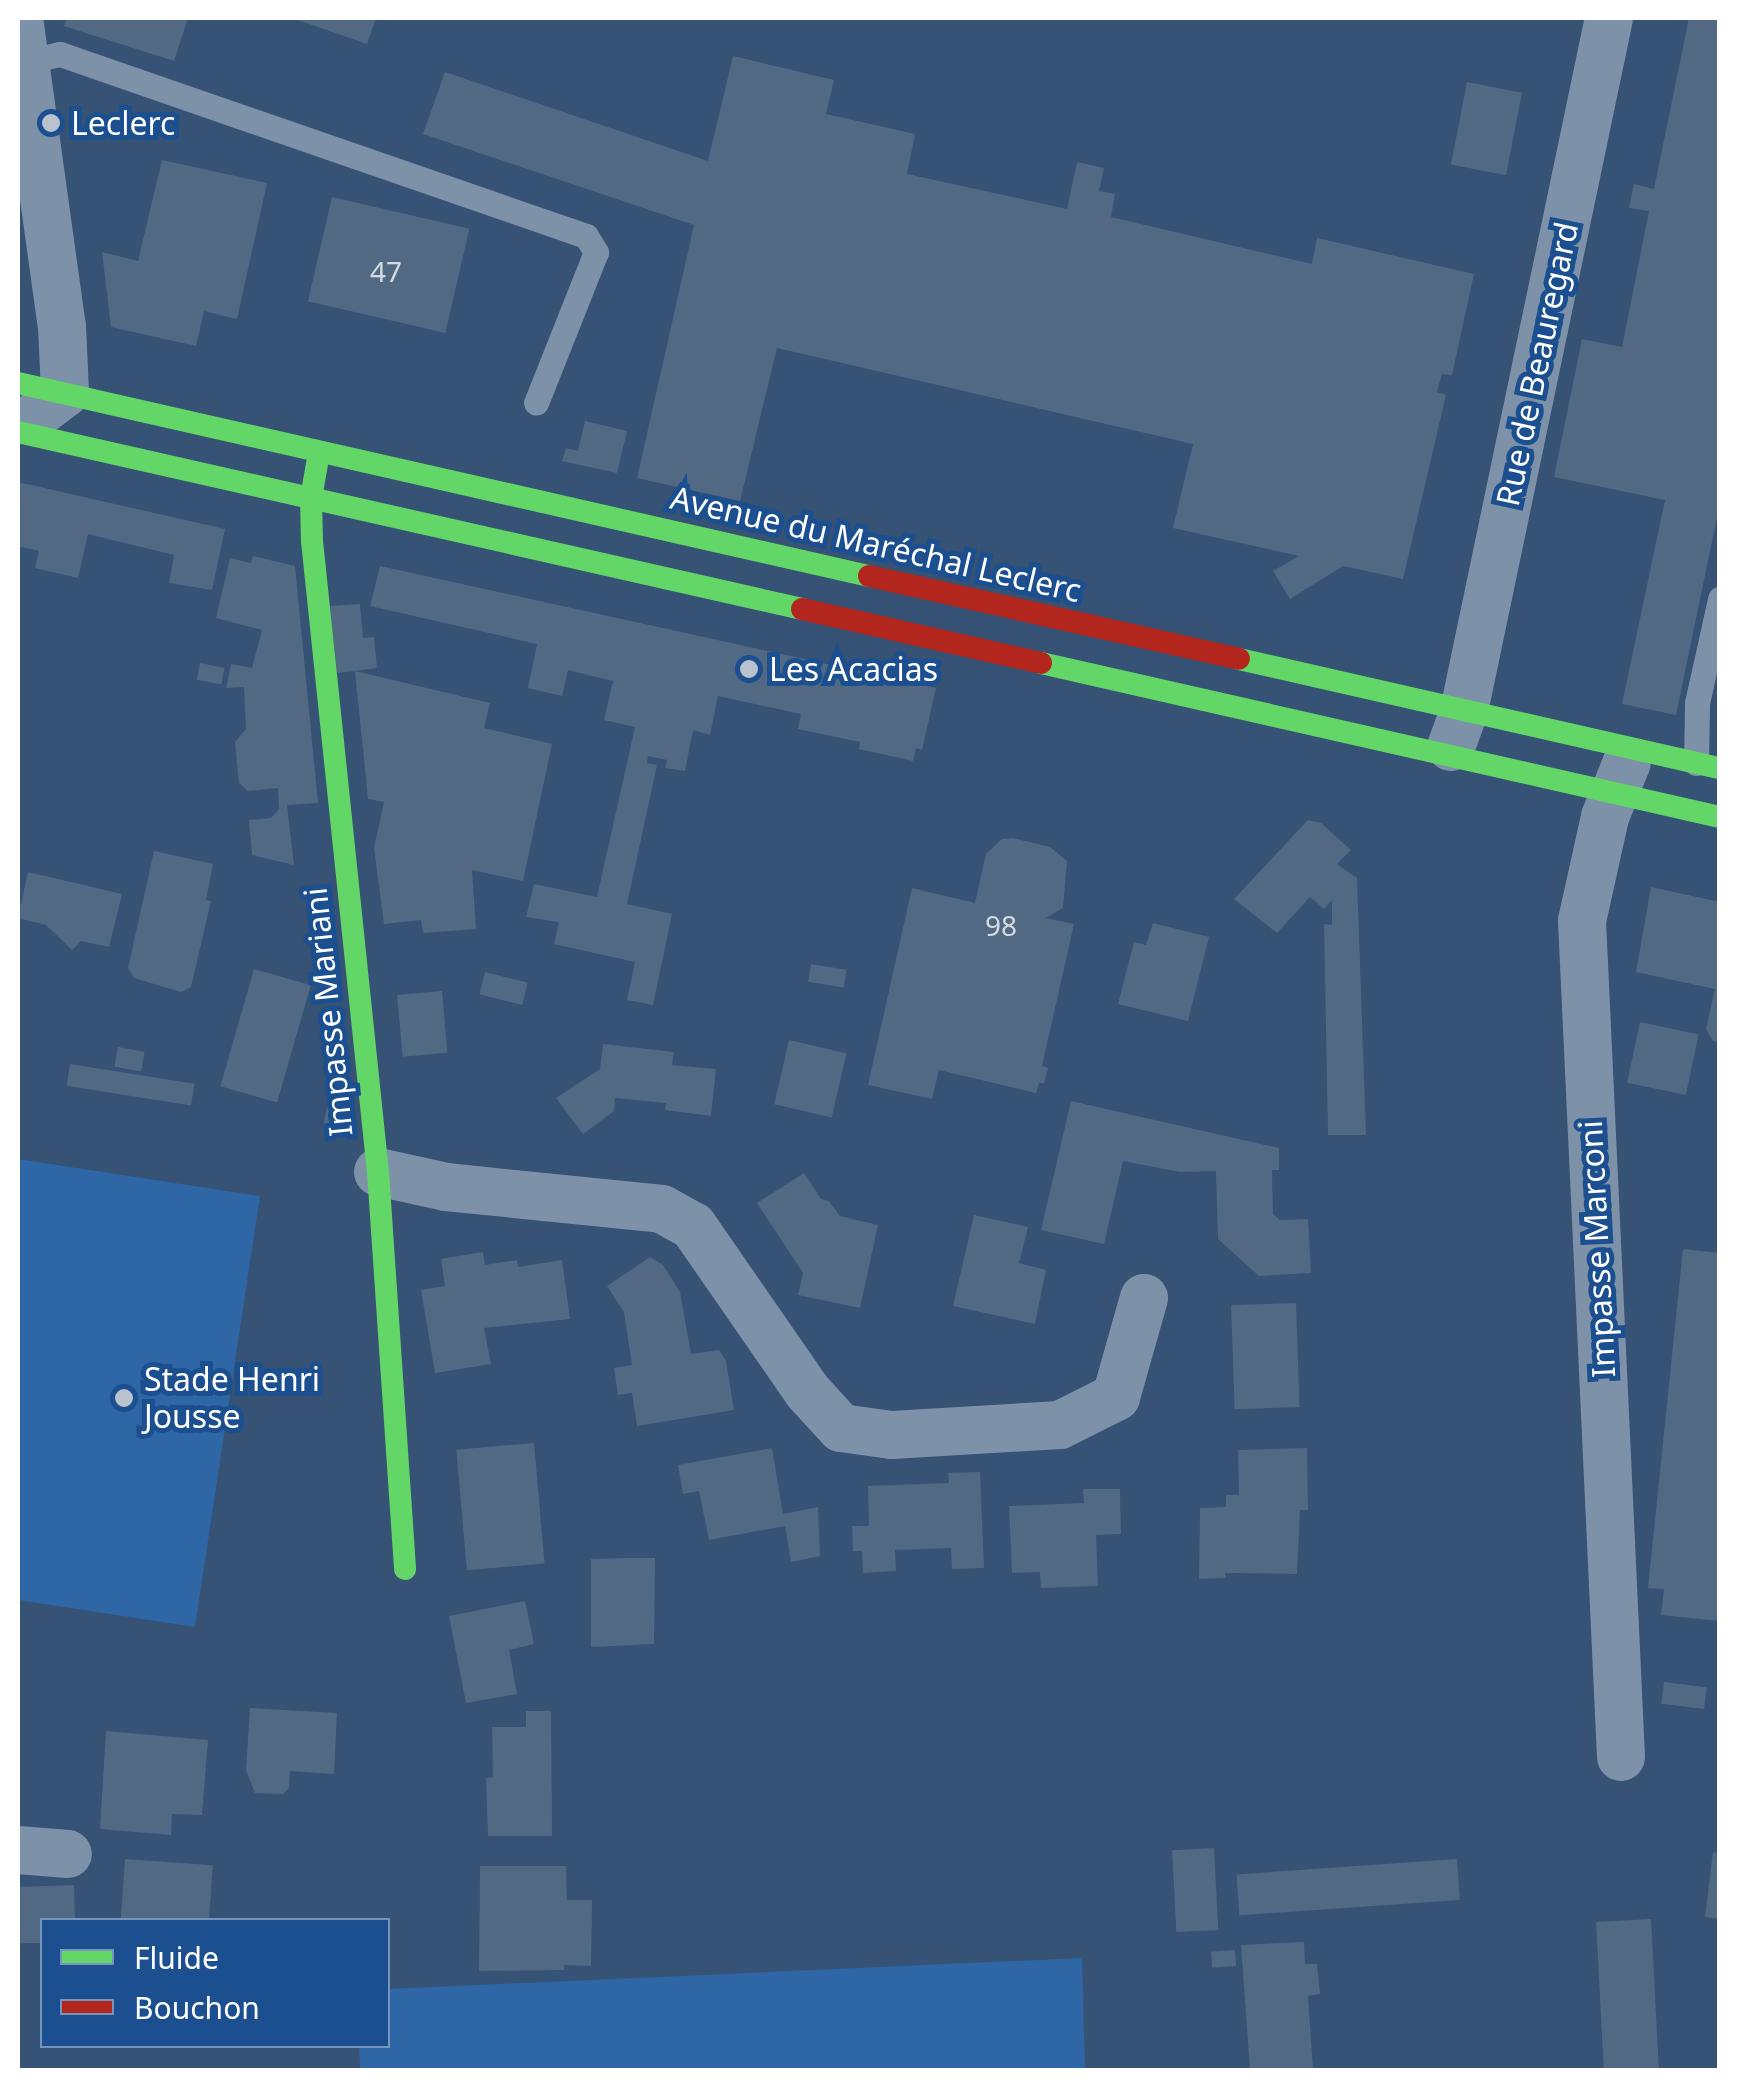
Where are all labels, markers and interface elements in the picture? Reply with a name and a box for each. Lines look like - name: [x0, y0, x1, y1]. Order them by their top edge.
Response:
- place label: Leclerc: [71, 104, 175, 142]
- marker: Leclerc: [40, 112, 62, 134]
- street label: Rue de Beauregard: [1488, 219, 1586, 509]
- house number: 47: [370, 254, 402, 288]
- street label: Avenue du Maréchal Leclerc: [667, 478, 1085, 610]
- place label: Les Acacias: [769, 650, 938, 688]
- marker: Les Acacias: [738, 658, 760, 680]
- street label: Impasse Mariani: [296, 886, 360, 1138]
- house number: 98: [985, 908, 1017, 942]
- street label: Impasse Marconi: [1571, 1119, 1623, 1379]
- place label: Stade Henri Jousse: [144, 1361, 320, 1436]
- marker: Stade Henri Jousse: [113, 1387, 135, 1409]
- legend: [40, 1918, 390, 2048]
- text: Fluide: [134, 1937, 219, 1978]
- text: Bouchon: [134, 1987, 260, 2028]

